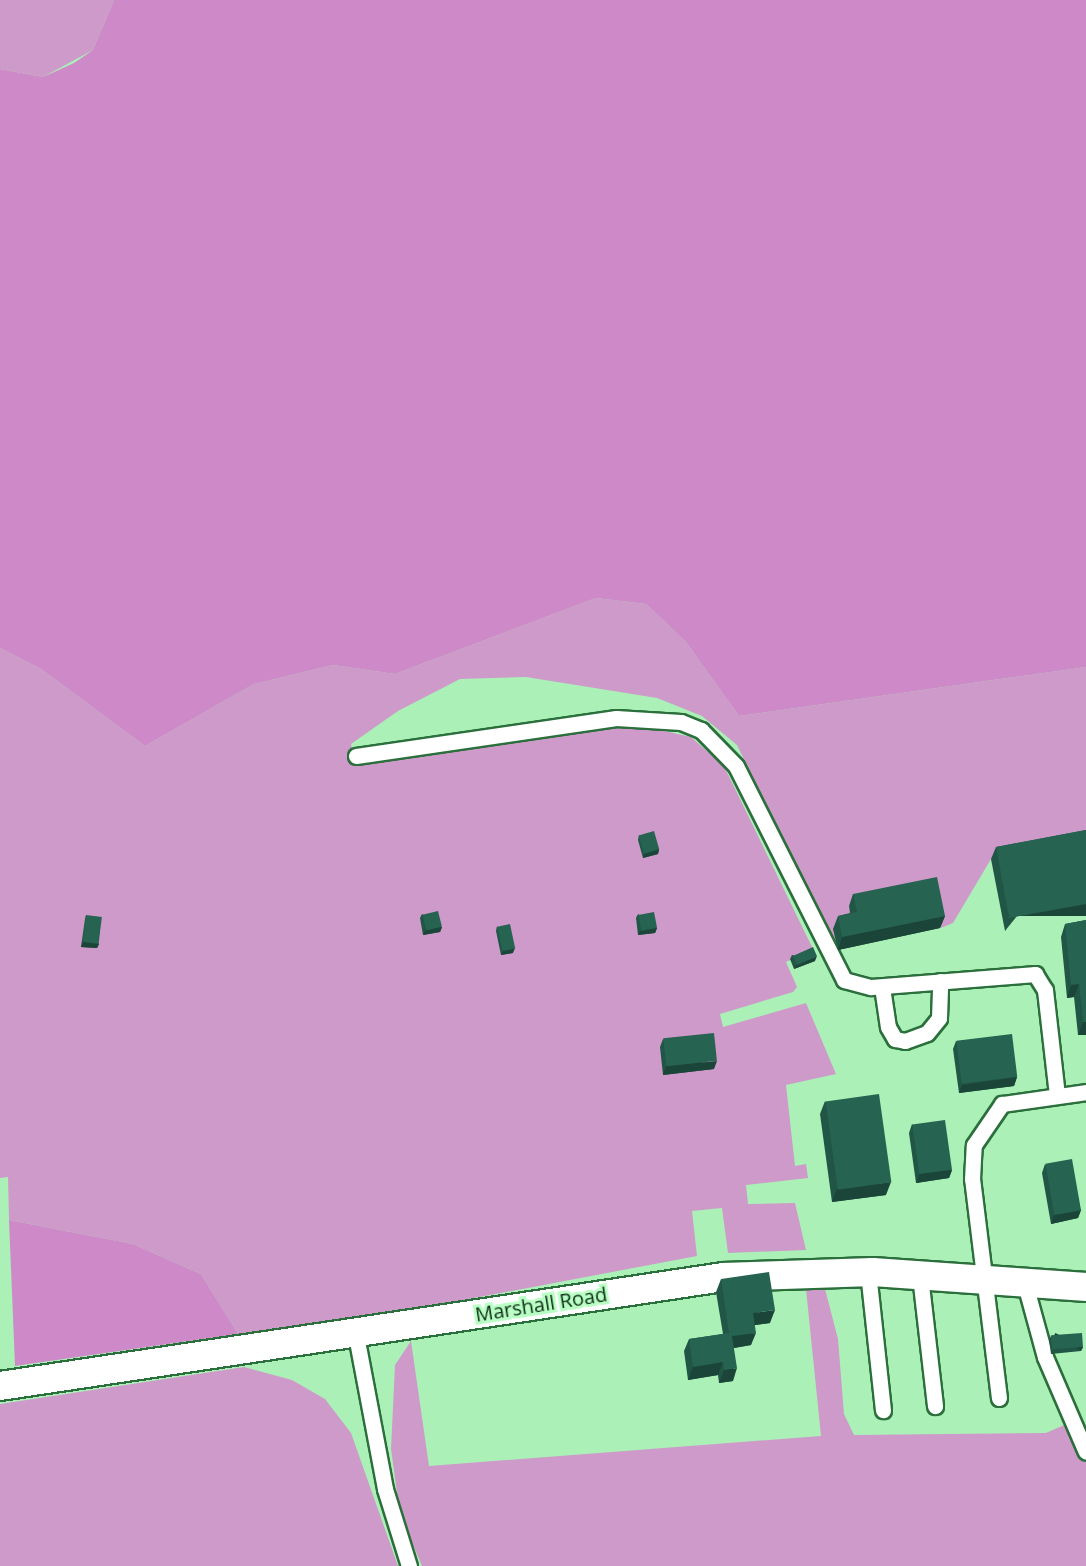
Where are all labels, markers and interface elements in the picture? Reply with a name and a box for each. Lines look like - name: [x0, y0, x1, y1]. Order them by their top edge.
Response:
- street label: Marshall Road: [473, 1282, 609, 1326]

